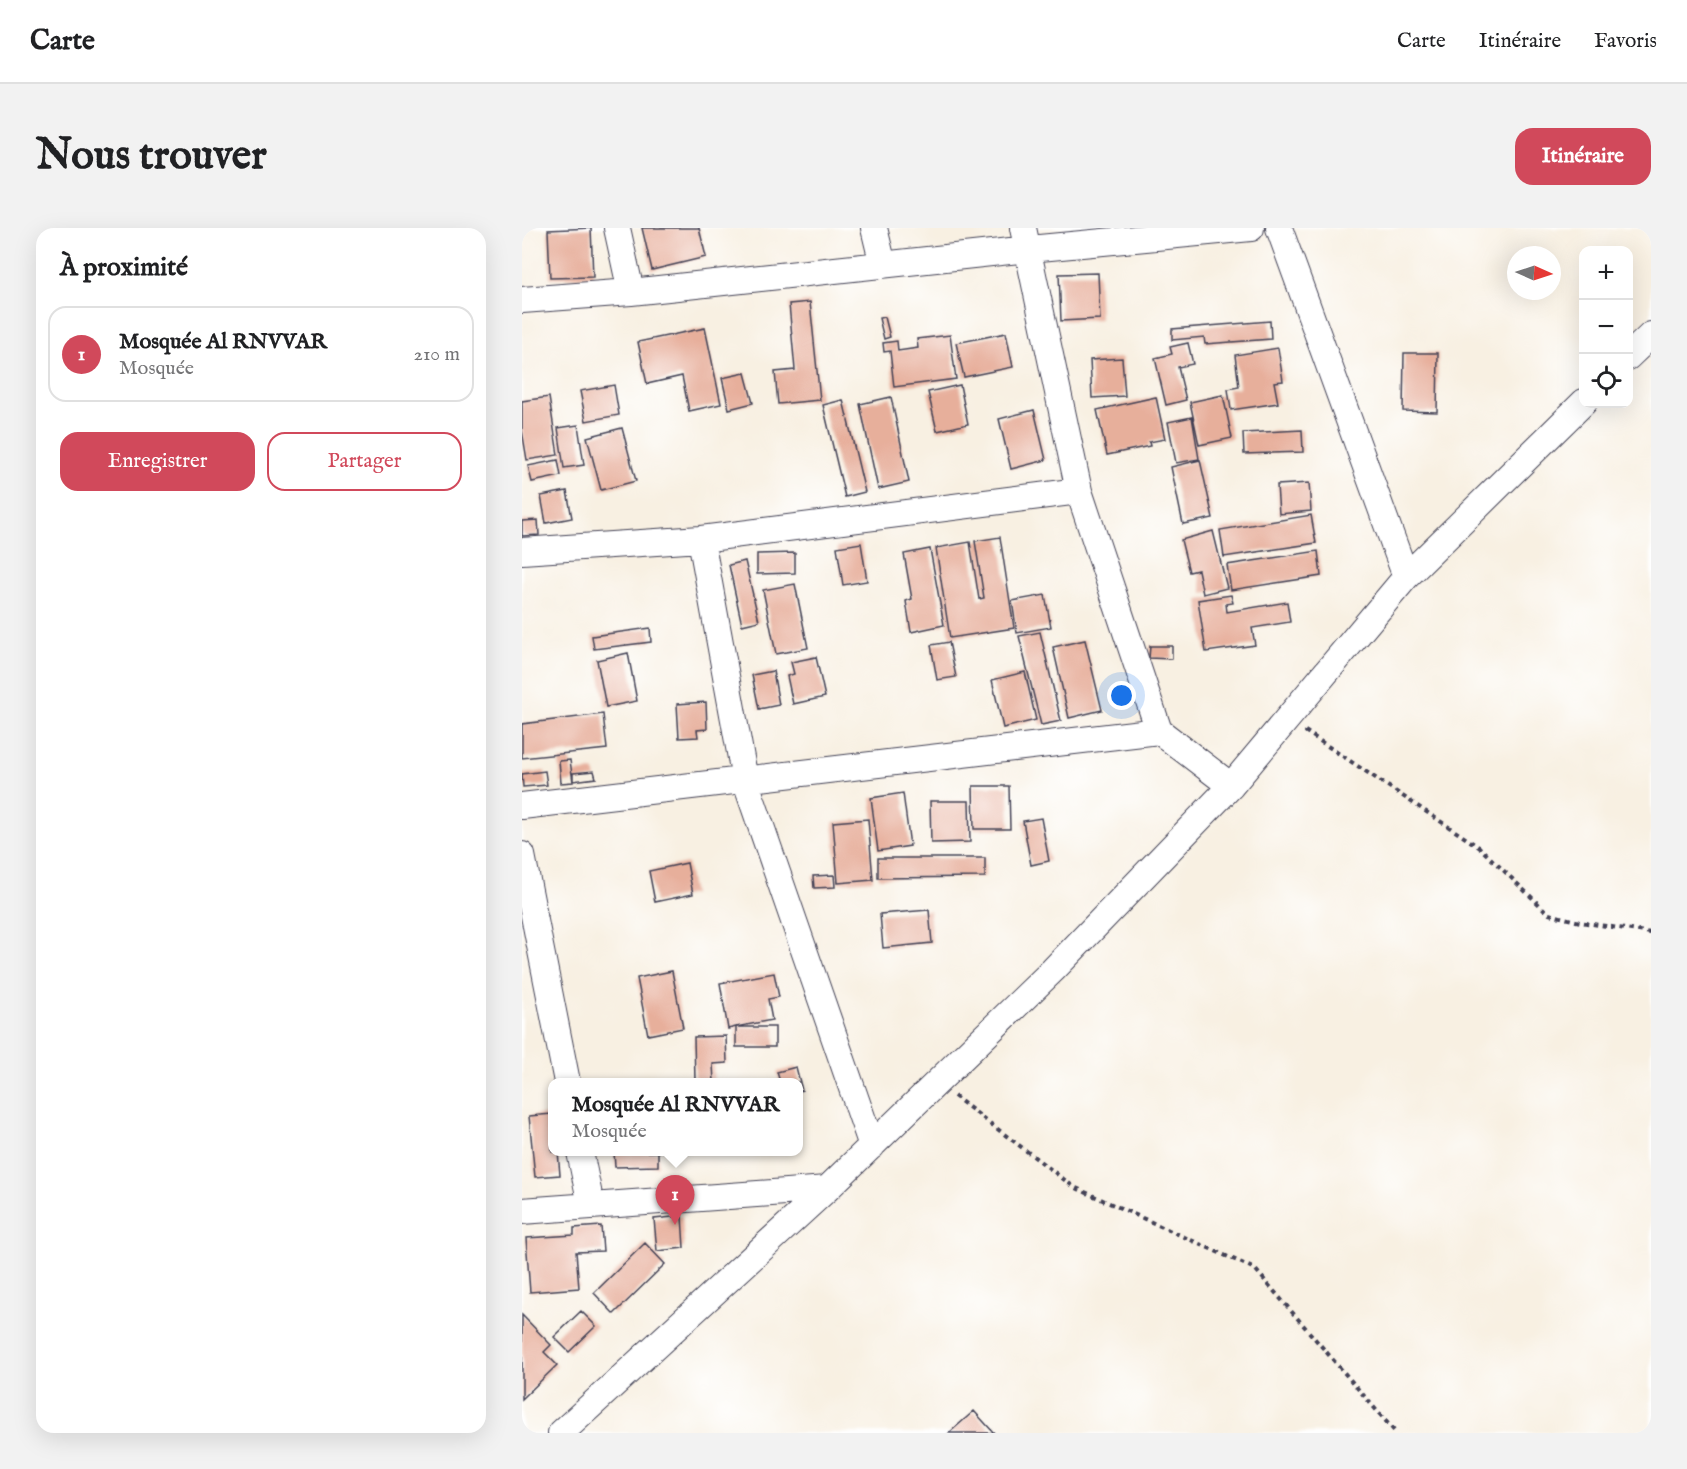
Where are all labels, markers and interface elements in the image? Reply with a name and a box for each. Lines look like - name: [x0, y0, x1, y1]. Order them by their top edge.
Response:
- text: Carte: [30, 24, 95, 59]
- text: Carte: [1397, 28, 1446, 55]
- text: Itinéraire: [1479, 28, 1561, 55]
- text: Favoris: [1594, 28, 1657, 55]
- button: Itinéraire: [1515, 128, 1651, 185]
- text: Nous trouver: [36, 130, 267, 183]
- north arrow: [1507, 246, 1561, 300]
- map controls: [1579, 246, 1633, 408]
- button: +: [1579, 246, 1633, 300]
- text: À proximité: [60, 251, 188, 284]
- button: −: [1579, 300, 1633, 354]
- text: Mosquée Al RNVVAR: [119, 328, 327, 356]
- text: 1: [78, 342, 85, 367]
- text: 210 m: [414, 342, 460, 367]
- button: locate: [1579, 354, 1633, 408]
- text: Mosquée: [119, 356, 194, 381]
- button: Enregistrer: [60, 432, 255, 491]
- button: Partager: [267, 432, 462, 491]
- your location: [1107, 681, 1136, 710]
- popup: [548, 1078, 803, 1156]
- text: Mosquée Al RNVVAR: [572, 1091, 779, 1119]
- text: Mosquée: [572, 1119, 647, 1144]
- pin: 1: [656, 1176, 694, 1225]

